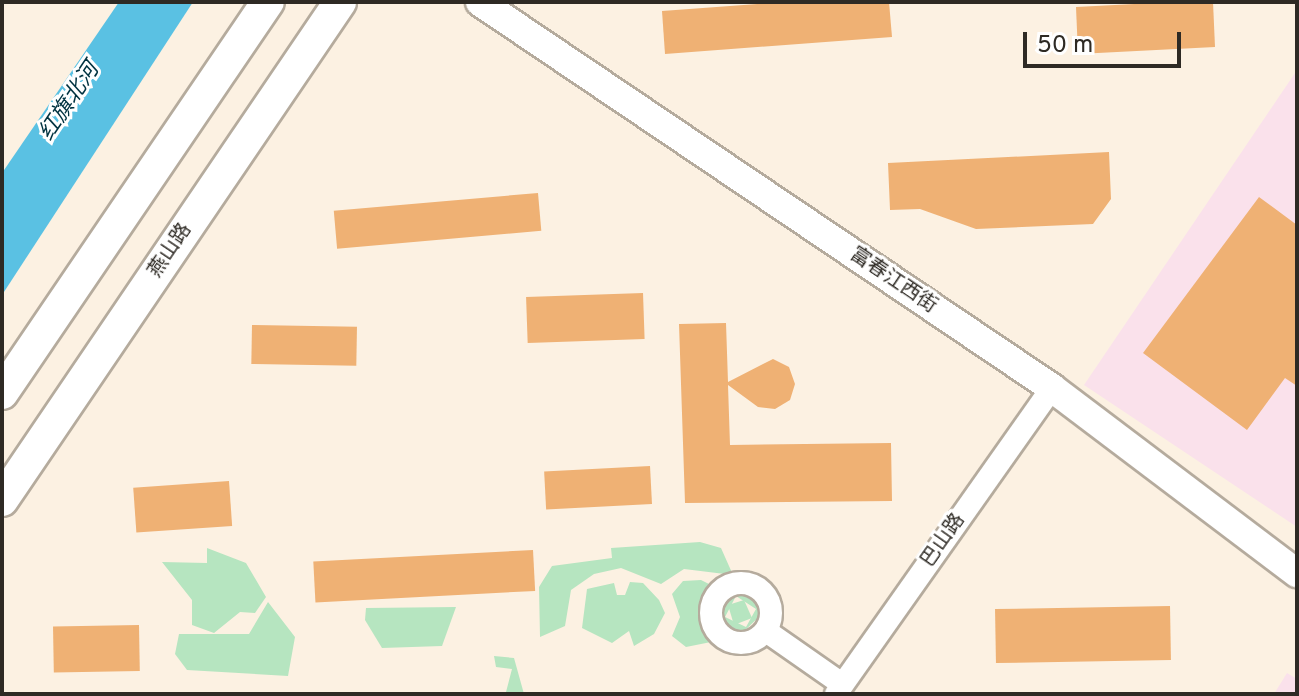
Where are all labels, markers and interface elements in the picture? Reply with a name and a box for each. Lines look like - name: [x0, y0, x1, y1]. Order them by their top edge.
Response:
- scale bar: [1027, 16, 1185, 66]
- text: 50 m: [1037, 31, 1093, 61]
- water label: 红旗北河: [34, 58, 106, 146]
- street label: 燕山路: [144, 219, 198, 283]
- street label: 富春江西街: [845, 243, 941, 319]
- street label: 巴山路: [917, 510, 971, 572]

